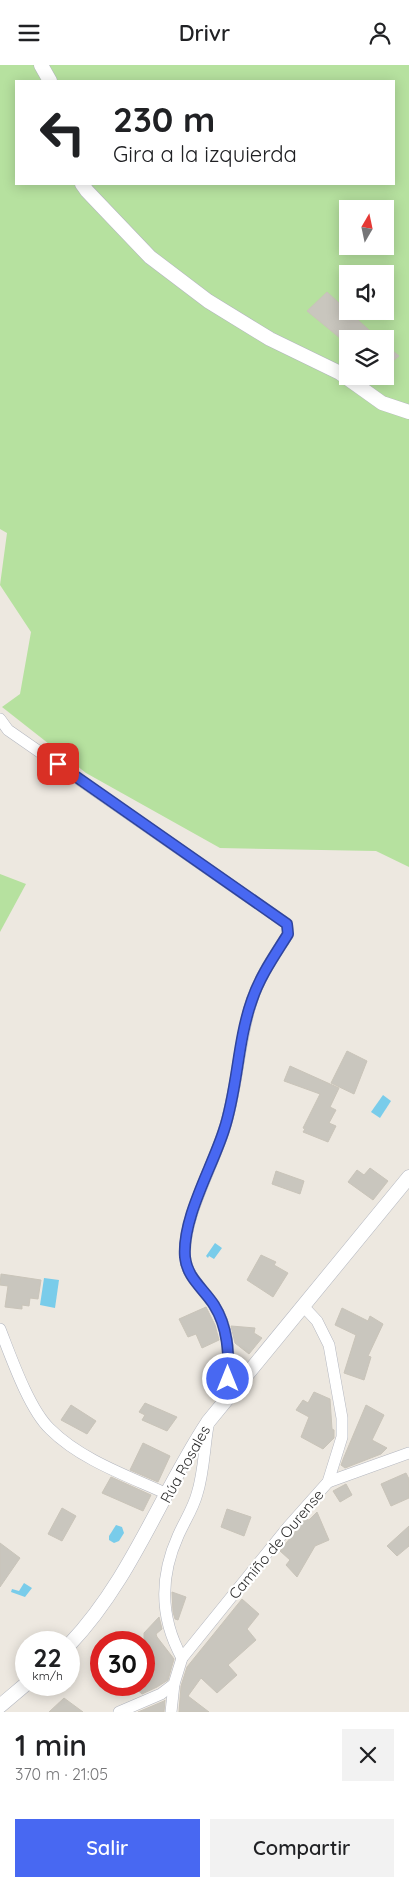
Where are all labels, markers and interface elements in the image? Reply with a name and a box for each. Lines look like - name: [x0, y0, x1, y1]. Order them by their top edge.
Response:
- icon: menu: [15, 19, 43, 47]
- text: Drivr: [179, 19, 230, 47]
- icon: person: [366, 19, 394, 47]
- text: 230 m: [113, 97, 215, 141]
- icon: left: [30, 100, 95, 165]
- text: Gira a la izquierda: [113, 140, 297, 168]
- north arrow: [339, 200, 394, 255]
- map controls: [339, 200, 394, 385]
- button: sound: [339, 265, 394, 320]
- button: layers: [339, 330, 394, 385]
- pin: [37, 743, 79, 785]
- icon: arrive: [44, 750, 72, 778]
- position arrow: [201, 1352, 253, 1404]
- street label: Rúa Rosales: [156, 1422, 214, 1506]
- street label: Camiño de Ourense: [225, 1485, 327, 1603]
- speed limit sign: 30: [90, 1631, 155, 1696]
- text: 22: [33, 1642, 62, 1673]
- text: km/h: [32, 1668, 63, 1683]
- text: 1 min: [15, 1726, 87, 1764]
- button: close: [342, 1729, 394, 1781]
- text: 370 m · 21:05: [15, 1764, 108, 1784]
- button: Salir: [15, 1819, 200, 1877]
- button: Compartir: [210, 1819, 394, 1877]

